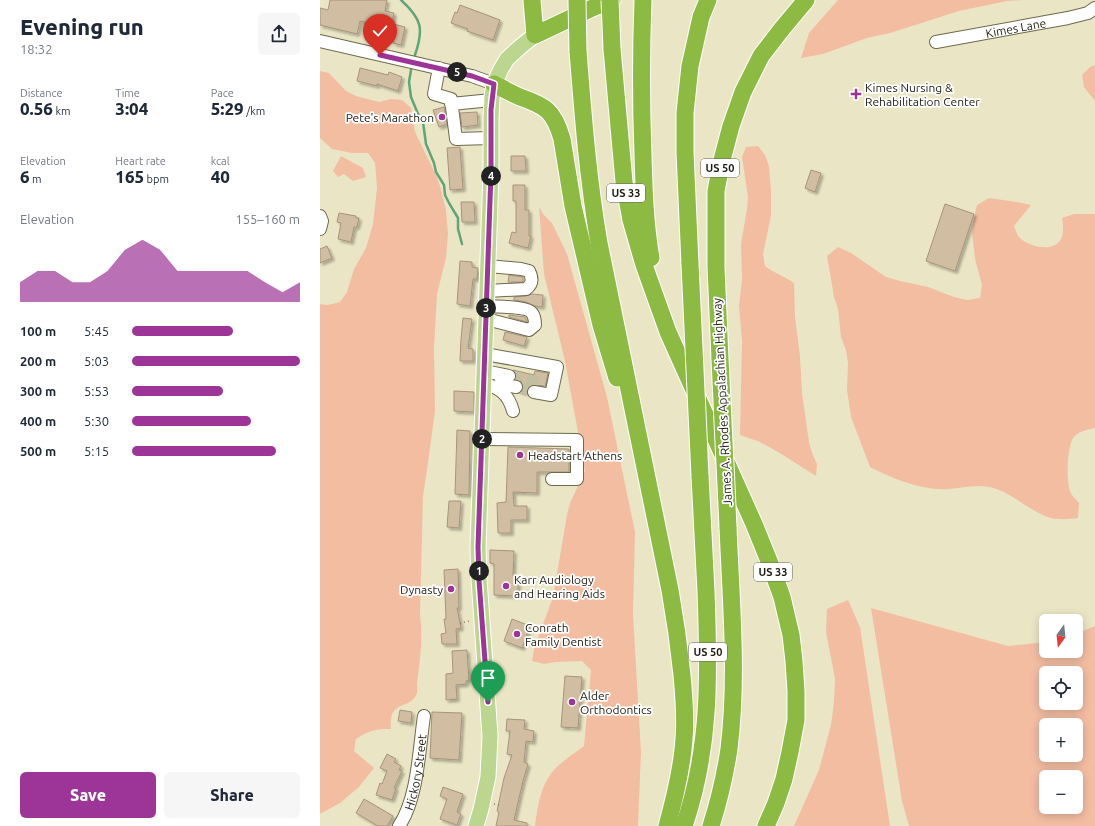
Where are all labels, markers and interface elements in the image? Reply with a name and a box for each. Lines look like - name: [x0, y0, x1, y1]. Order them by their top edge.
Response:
- button: share: [258, 13, 300, 55]
- text: Evening run: [20, 14, 144, 39]
- pin: [363, 14, 397, 55]
- street label: Kimes Lane: [984, 16, 1047, 39]
- icon: check: [369, 20, 391, 42]
- text: 18:32: [20, 42, 53, 56]
- pin: 5: [447, 62, 467, 82]
- text: 5: [454, 66, 460, 78]
- place label: Kimes Nursing & Rehabilitation Center: [865, 81, 980, 108]
- text: Distance: [20, 87, 63, 99]
- text: Time: [115, 87, 140, 99]
- text: Pace: [211, 87, 234, 99]
- marker: Kimes Nursing & Rehabilitation Center: [850, 88, 862, 100]
- text: 0.56: [20, 99, 53, 118]
- text: 3:04: [115, 99, 148, 118]
- text: 5:29: [211, 99, 244, 118]
- text: km: [53, 105, 71, 117]
- text: /km: [244, 105, 265, 117]
- place label: Pete's Marathon: [346, 111, 434, 124]
- marker: Pete's Marathon: [437, 112, 447, 122]
- text: Elevation: [20, 155, 66, 167]
- text: Heart rate: [115, 155, 166, 167]
- text: kcal: [211, 155, 230, 167]
- road number: US 50: [701, 159, 739, 177]
- pin: 4: [481, 166, 501, 186]
- text: 6: [20, 167, 30, 186]
- text: 165: [115, 167, 144, 186]
- text: 40: [211, 167, 230, 186]
- text: 4: [488, 170, 494, 182]
- text: m: [30, 173, 42, 185]
- text: bpm: [144, 173, 169, 185]
- road number: US 33: [607, 184, 645, 202]
- text: Elevation: [20, 212, 74, 226]
- text: 155–160 m: [235, 212, 300, 226]
- street label: James A. Rhodes Appalachian Highway: [710, 297, 734, 506]
- pin: 3: [476, 298, 496, 318]
- text: 3: [483, 302, 489, 314]
- text: 100 m: [20, 324, 56, 338]
- text: 5:45: [84, 324, 109, 338]
- text: 200 m: [20, 354, 56, 368]
- text: 5:03: [84, 354, 109, 368]
- text: 300 m: [20, 384, 56, 398]
- text: 5:53: [84, 384, 109, 398]
- text: 400 m: [20, 414, 56, 428]
- text: 5:30: [84, 414, 109, 428]
- pin: 2: [472, 429, 492, 449]
- text: 2: [479, 433, 485, 445]
- text: 500 m: [20, 444, 56, 458]
- text: 5:15: [84, 444, 109, 458]
- place label: Headstart Athens: [528, 449, 622, 462]
- marker: Headstart Athens: [515, 450, 525, 460]
- pin: 1: [469, 561, 489, 581]
- road number: US 33: [754, 563, 792, 581]
- text: 1: [476, 565, 482, 577]
- place label: Karr Audiology and Hearing Aids: [514, 573, 605, 600]
- marker: Karr Audiology and Hearing Aids: [501, 581, 511, 591]
- place label: Dynasty: [400, 583, 443, 596]
- marker: Dynasty: [446, 584, 456, 594]
- north arrow: [1039, 614, 1083, 658]
- map controls: [1039, 614, 1083, 814]
- place label: Conrath Family Dentist: [525, 621, 602, 648]
- marker: Conrath Family Dentist: [512, 629, 522, 639]
- road number: US 50: [689, 643, 727, 661]
- pin: [471, 661, 505, 702]
- button: locate: [1039, 666, 1083, 710]
- icon: arrive: [477, 667, 499, 689]
- place label: Alder Orthodontics: [580, 689, 652, 716]
- marker: Alder Orthodontics: [567, 697, 577, 707]
- button: +: [1039, 718, 1083, 762]
- street label: Hickory Street: [401, 733, 428, 812]
- button: −: [1039, 770, 1083, 814]
- button: Save: [20, 772, 156, 818]
- button: Share: [164, 772, 300, 818]

